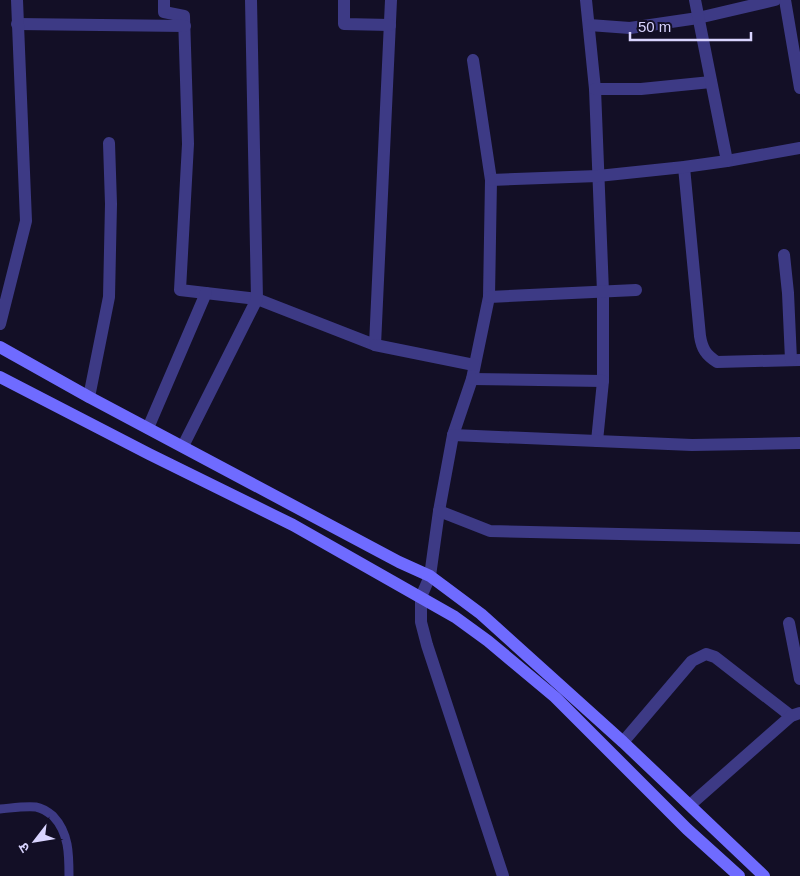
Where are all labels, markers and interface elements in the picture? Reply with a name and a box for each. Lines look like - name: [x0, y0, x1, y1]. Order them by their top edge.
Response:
- scale bar: [630, 10, 751, 42]
- text: 50 m: [638, 18, 671, 35]
- north arrow: [10, 816, 60, 866]
- text: उ: [14, 839, 33, 855]

